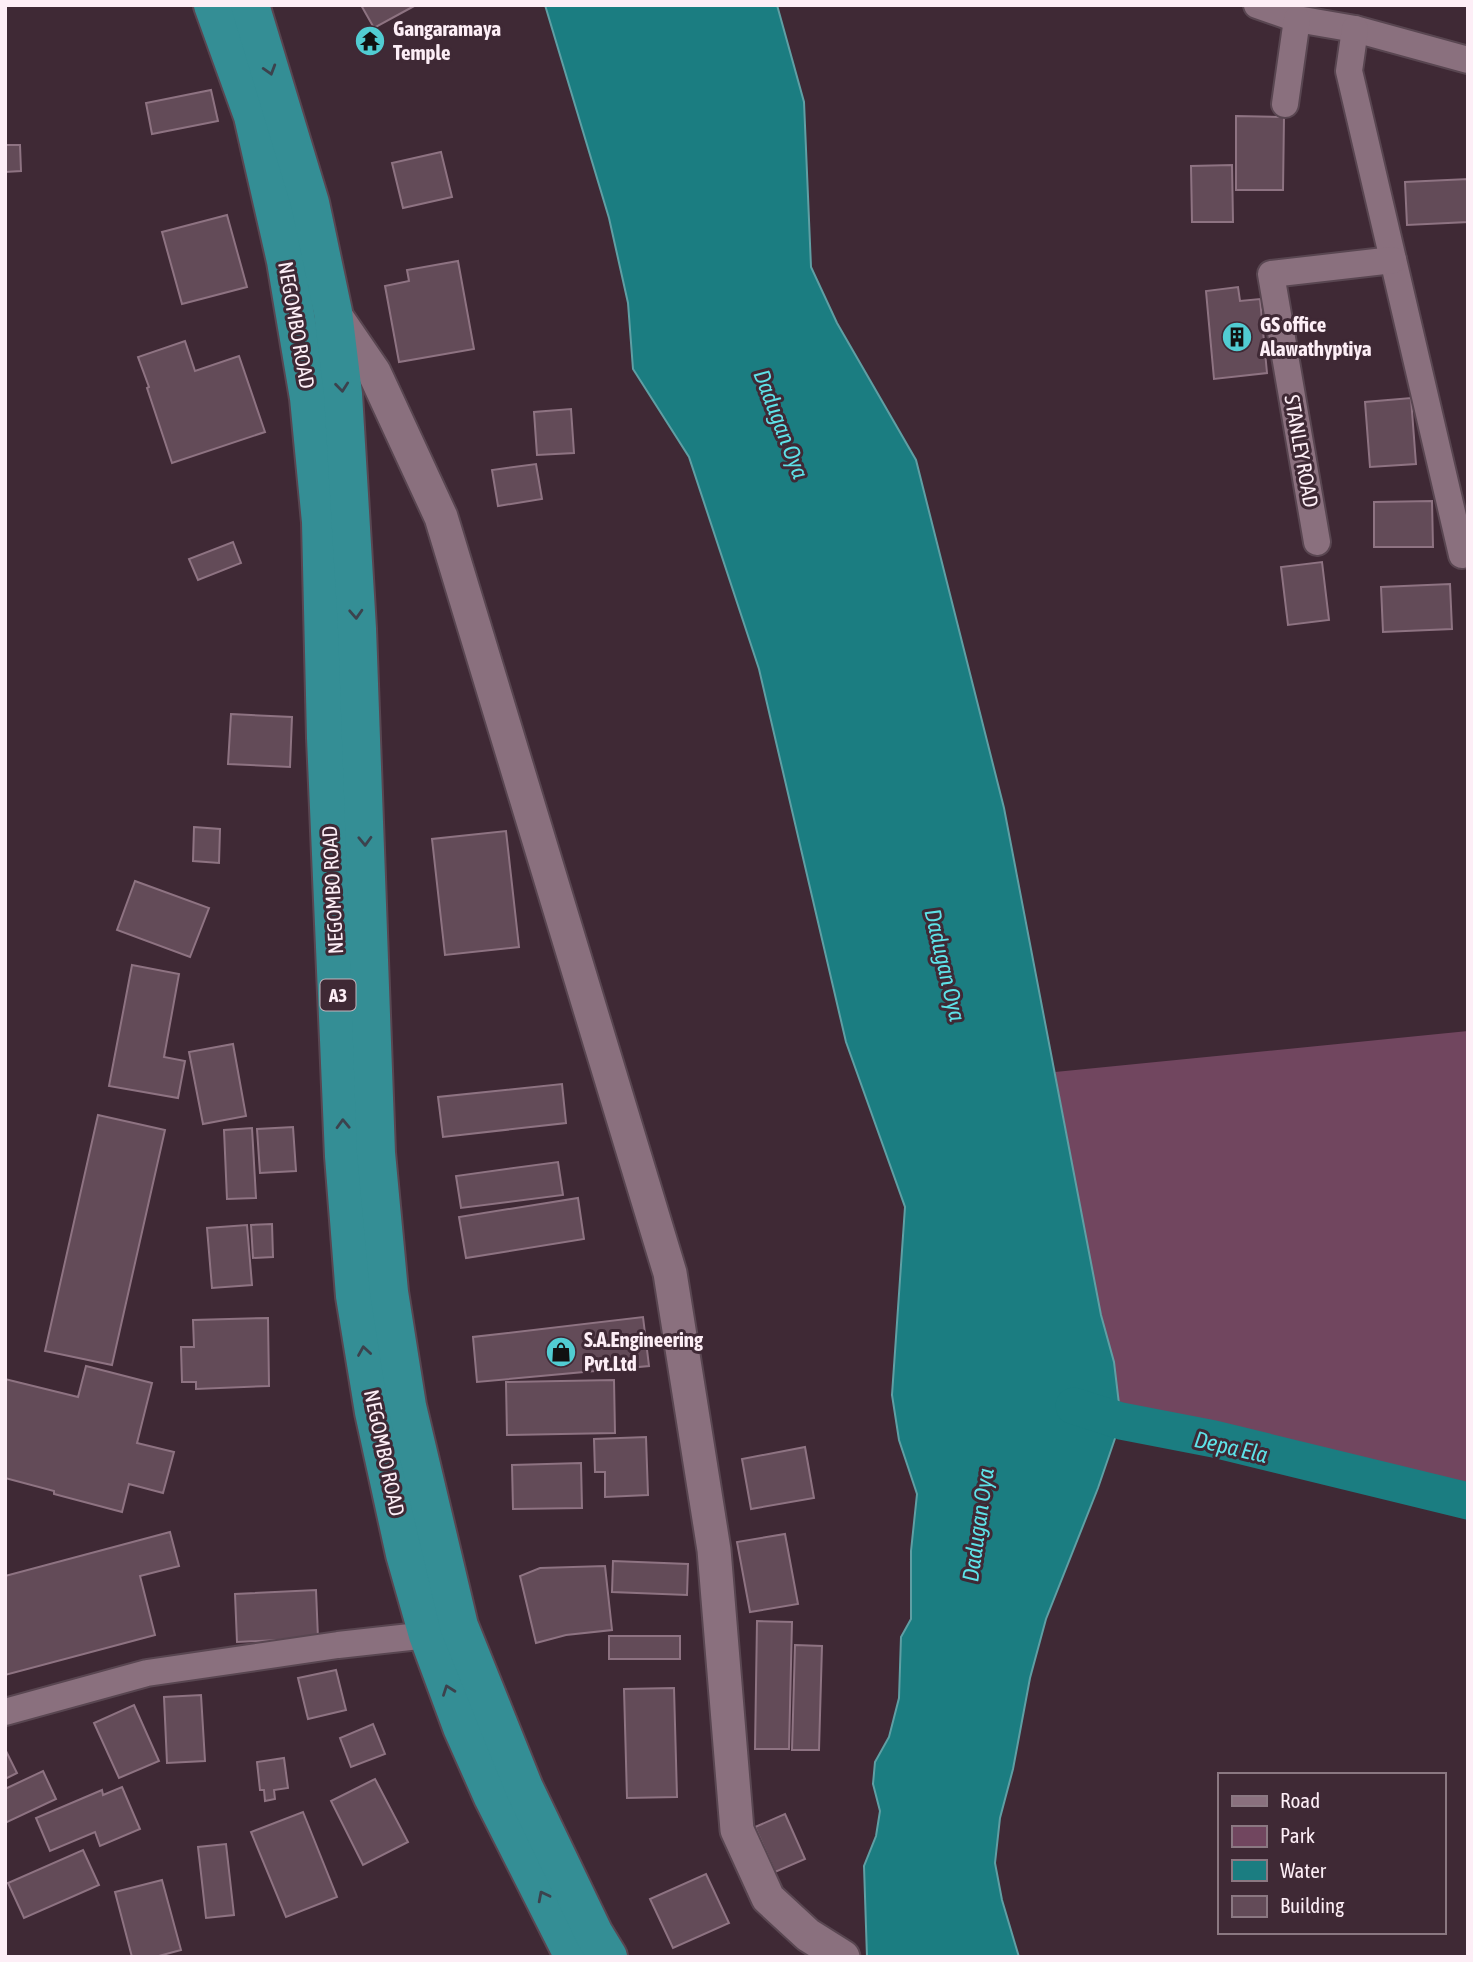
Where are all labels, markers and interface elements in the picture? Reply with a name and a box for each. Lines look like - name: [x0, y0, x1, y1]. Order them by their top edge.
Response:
- place label: Gangaramaya Temple: [393, 16, 501, 64]
- temple icon: Gangaramaya Temple: [353, 24, 387, 58]
- one-way arrow: [262, 64, 277, 76]
- street label: NEGOMBO ROAD: [274, 259, 320, 390]
- place label: GS office Alawathyptiya: [1259, 312, 1372, 360]
- building icon: GS office Alawathyptiya: [1220, 320, 1254, 354]
- water label: Dadugan Oya: [748, 366, 814, 482]
- one-way arrow: [335, 381, 350, 393]
- street label: STANLEY ROAD: [1280, 393, 1324, 509]
- one-way arrow: [349, 609, 364, 620]
- street label: NEGOMBO ROAD: [317, 825, 347, 955]
- one-way arrow: [358, 836, 373, 847]
- water label: Dadugan Oya: [919, 906, 971, 1024]
- road number: A3: [320, 979, 356, 1010]
- one-way arrow: [335, 1118, 350, 1129]
- place label: S.A.Engineering Pvt.Ltd: [584, 1327, 704, 1375]
- shop icon: S.A.Engineering Pvt.Ltd: [544, 1335, 578, 1369]
- one-way arrow: [357, 1345, 372, 1356]
- street label: NEGOMBO ROAD: [360, 1387, 410, 1518]
- water label: Depa Ela: [1192, 1426, 1270, 1468]
- water label: Dadugan Oya: [957, 1466, 999, 1583]
- one-way arrow: [443, 1684, 457, 1696]
- legend: [1218, 1773, 1445, 1934]
- text: Road: [1280, 1788, 1320, 1812]
- text: Park: [1280, 1823, 1315, 1847]
- text: Water: [1280, 1858, 1327, 1882]
- one-way arrow: [537, 1891, 551, 1903]
- text: Building: [1280, 1893, 1344, 1917]

